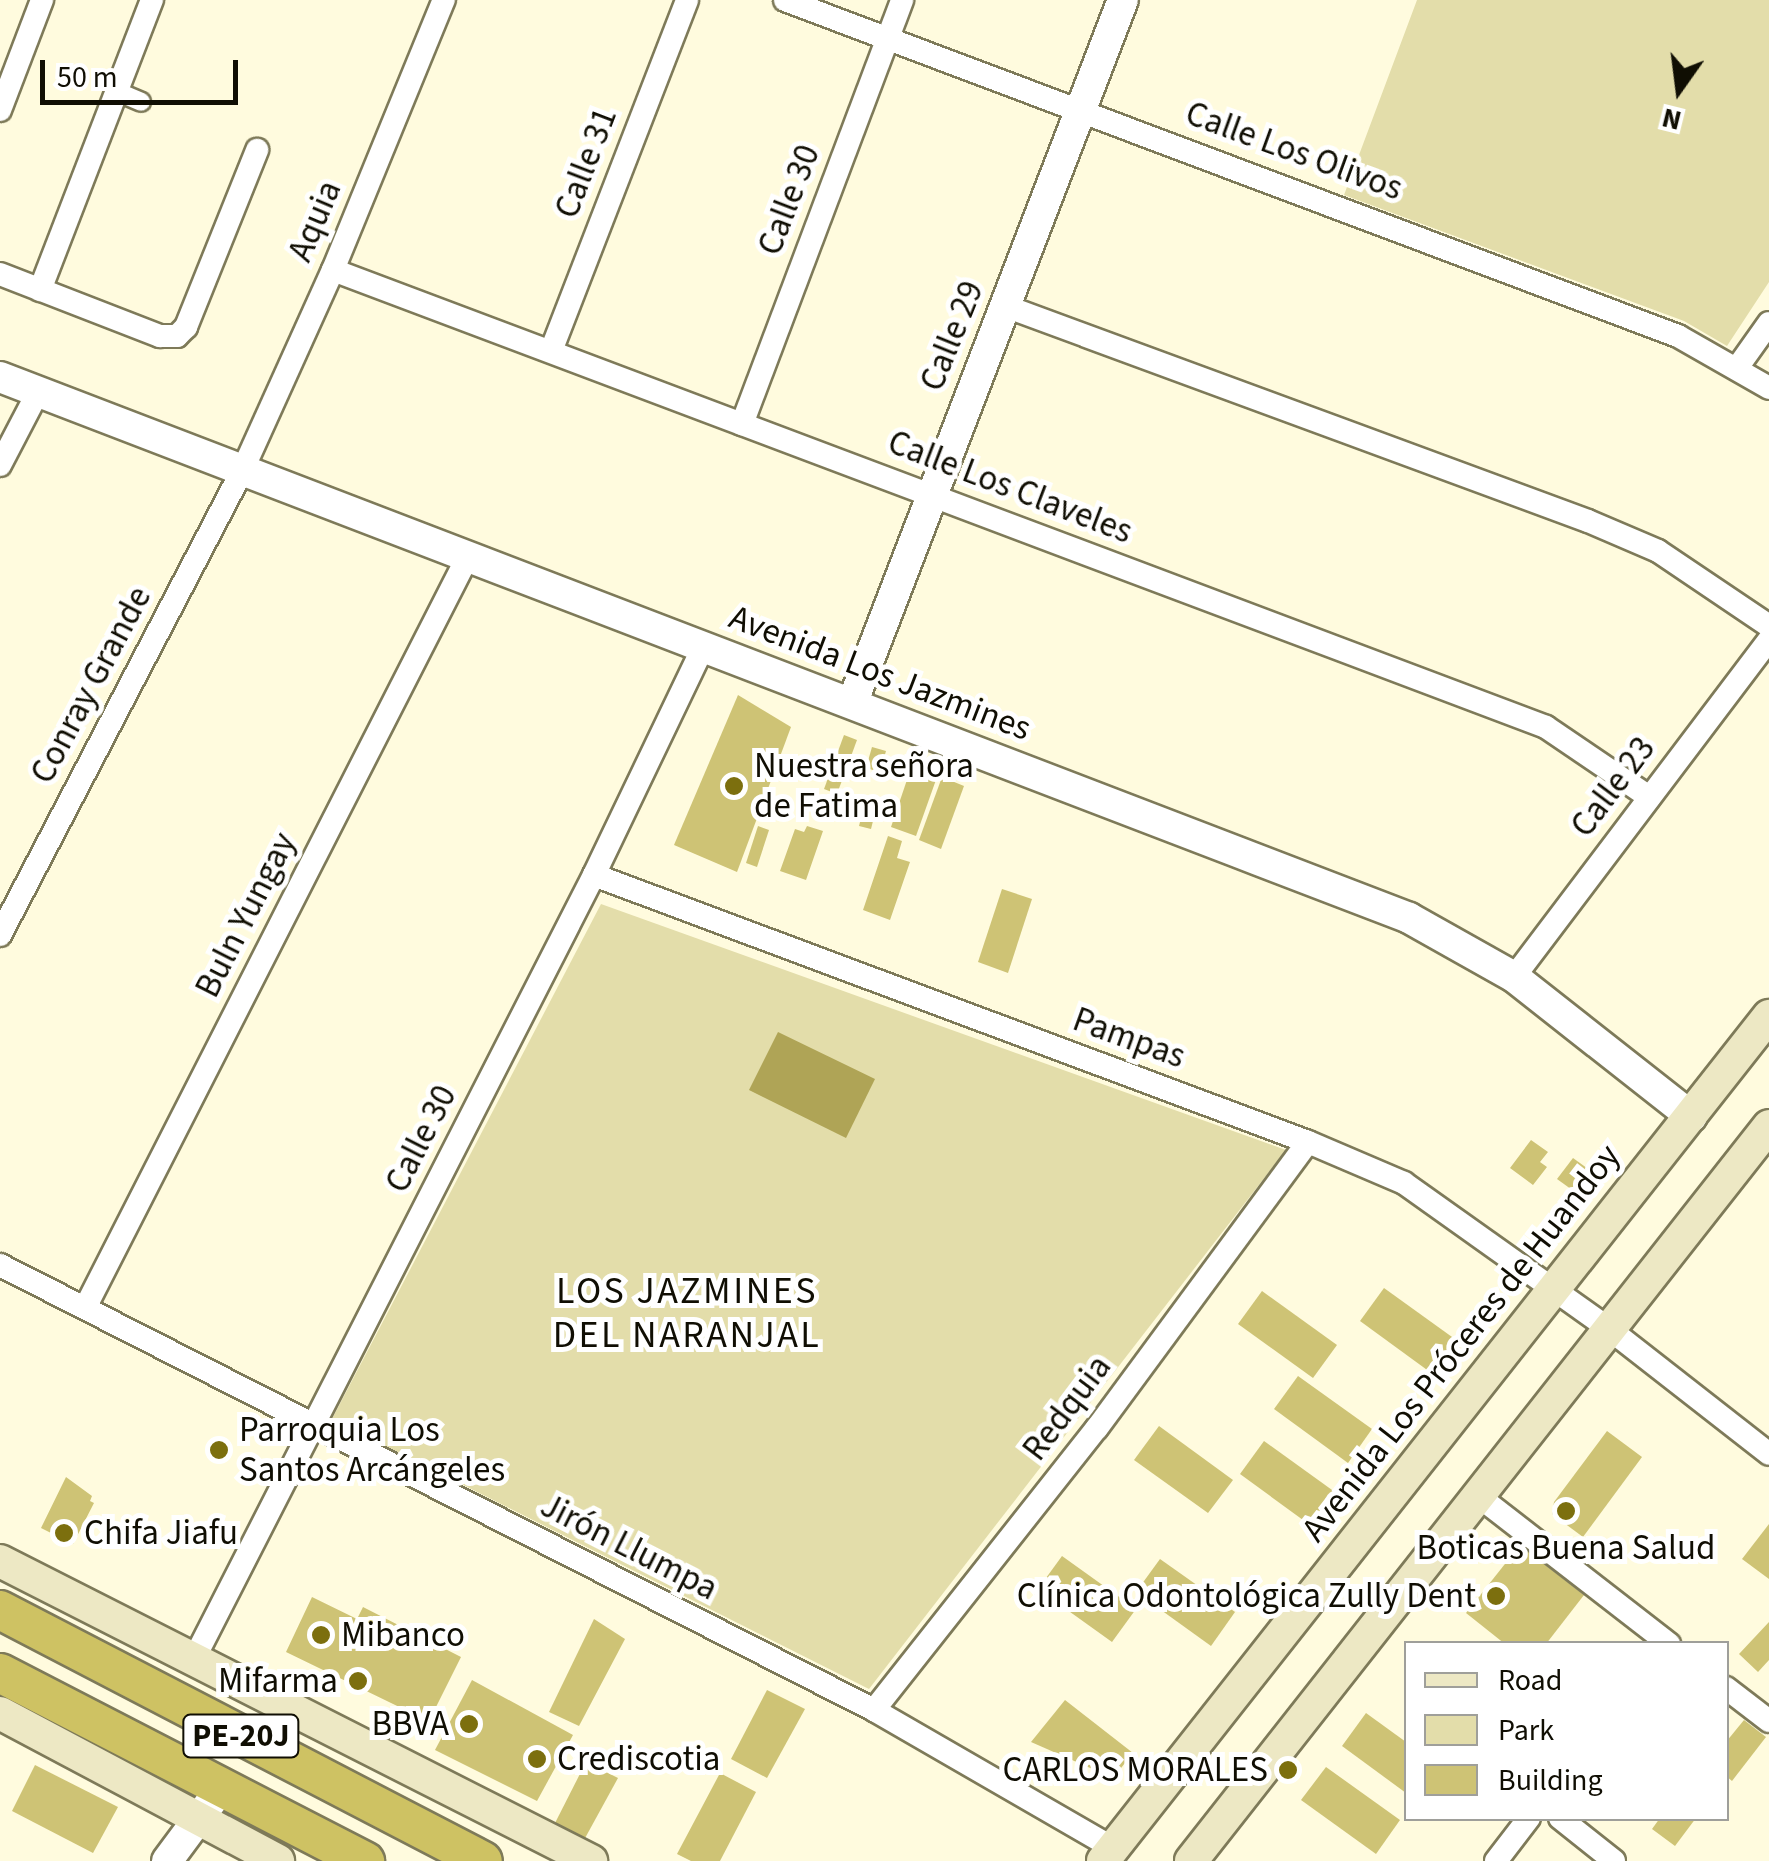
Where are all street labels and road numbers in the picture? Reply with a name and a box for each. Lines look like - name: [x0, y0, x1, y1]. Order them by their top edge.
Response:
- street label: Calle Los Olivos: [1180, 92, 1408, 210]
- street label: Calle 31: [546, 102, 626, 224]
- street label: Calle 30: [749, 139, 829, 261]
- street label: Aquia: [279, 174, 351, 268]
- street label: Calle 29: [911, 275, 993, 397]
- street label: Calle Los Claveles: [882, 421, 1138, 553]
- street label: Conray Grande: [22, 579, 160, 791]
- street label: Avenida Los Jazmines: [723, 596, 1037, 750]
- street label: Calle 23: [1562, 729, 1664, 845]
- street label: Buln Yungay: [187, 826, 305, 1004]
- street label: Pampas: [1067, 998, 1191, 1078]
- street label: Calle 30: [376, 1078, 466, 1200]
- street label: Avenida Los Próceres de Huandoy: [1293, 1136, 1629, 1550]
- street label: Redquia: [1014, 1347, 1120, 1469]
- street label: Jirón Llumpa: [534, 1485, 724, 1609]
- road number: PE-20J: [181, 1709, 301, 1763]

